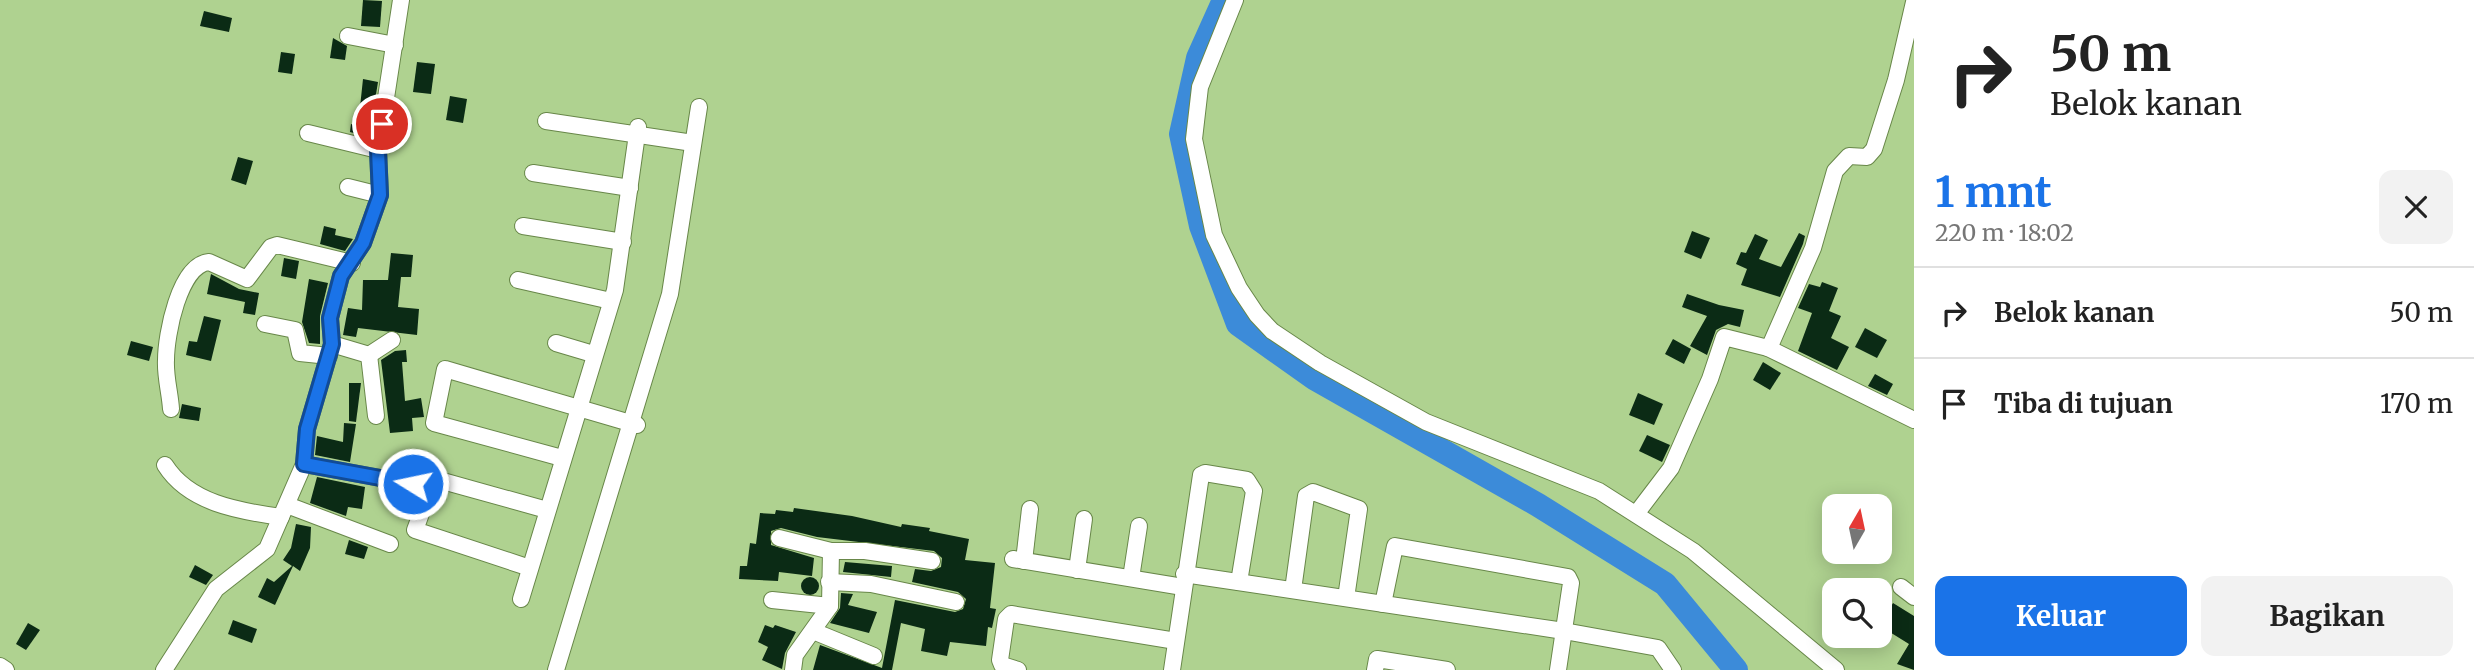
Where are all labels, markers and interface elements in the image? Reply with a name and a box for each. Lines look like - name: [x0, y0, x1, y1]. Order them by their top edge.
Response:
- text: 50 m: [2050, 23, 2171, 84]
- icon: right: [1935, 28, 2026, 119]
- text: Belok kanan: [2050, 84, 2242, 124]
- pin: [352, 94, 412, 154]
- icon: arrive: [363, 105, 401, 143]
- text: 1 mnt: [1935, 166, 2052, 218]
- button: close: [2379, 170, 2453, 244]
- text: 220 m · 18:02: [1935, 218, 2074, 247]
- icon: right: [1935, 294, 1973, 332]
- text: Belok kanan: [1994, 296, 2154, 329]
- text: 50 m: [2389, 296, 2453, 329]
- icon: arrive: [1935, 385, 1973, 423]
- text: Tiba di tujuan: [1994, 387, 2173, 420]
- text: 170 m: [2380, 387, 2453, 420]
- position arrow: [376, 447, 450, 521]
- north arrow: [1822, 494, 1892, 564]
- map controls: [1822, 494, 1892, 648]
- button: Keluar: [1935, 576, 2187, 656]
- button: Bagikan: [2201, 576, 2453, 656]
- button: search: [1822, 578, 1892, 648]

